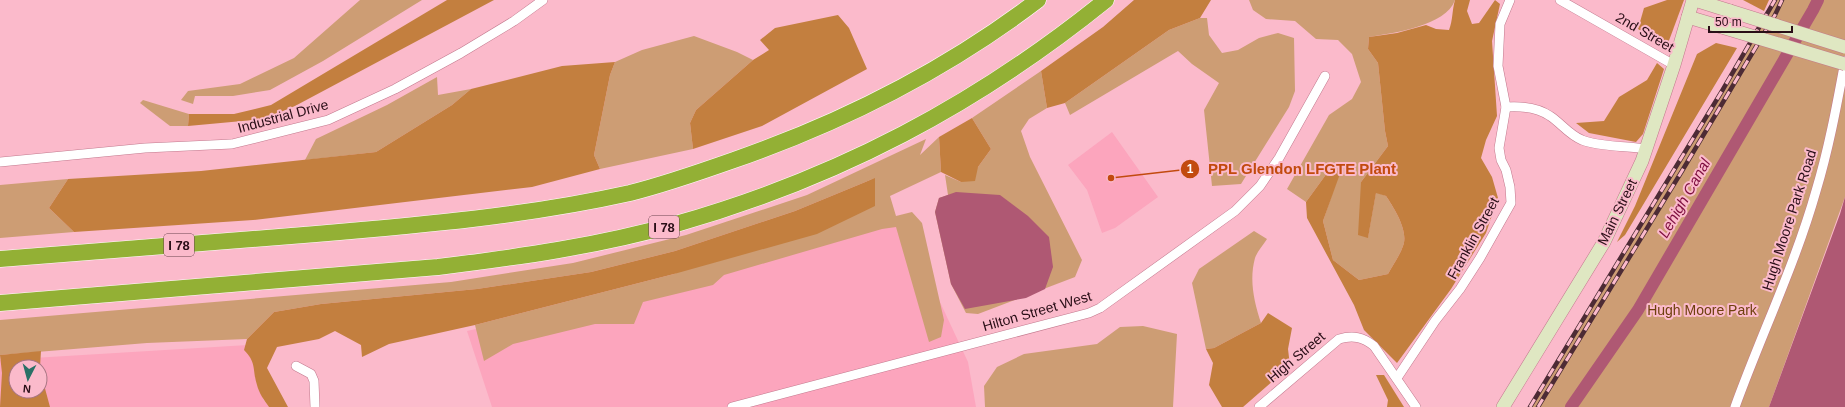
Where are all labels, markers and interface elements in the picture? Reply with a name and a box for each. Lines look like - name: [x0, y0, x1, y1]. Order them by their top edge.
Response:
- scale bar: [1709, 8, 1792, 34]
- street label: 2nd Street: [1613, 9, 1677, 55]
- text: 50 m: [1715, 15, 1742, 29]
- street label: Industrial Drive: [236, 96, 330, 136]
- street label: Hugh Moore Park Road: [1759, 148, 1819, 292]
- callout: PPL Glendon LFGTE Plant: [1180, 155, 1405, 182]
- water label: Lehigh Canal: [1655, 155, 1714, 241]
- text: PPL Glendon LFGTE Plant: [1208, 160, 1396, 177]
- text: 1: [1187, 162, 1194, 176]
- street label: Main Street: [1594, 176, 1640, 248]
- street label: Franklin Street: [1444, 194, 1502, 282]
- road number: I 78: [649, 216, 679, 238]
- road number: I 78: [164, 234, 194, 256]
- street label: Hilton Street West: [981, 288, 1093, 334]
- park label: Hugh Moore Park: [1647, 302, 1758, 318]
- street label: High Street: [1264, 328, 1328, 386]
- north arrow: [8, 359, 48, 399]
- text: N: [22, 383, 32, 395]

